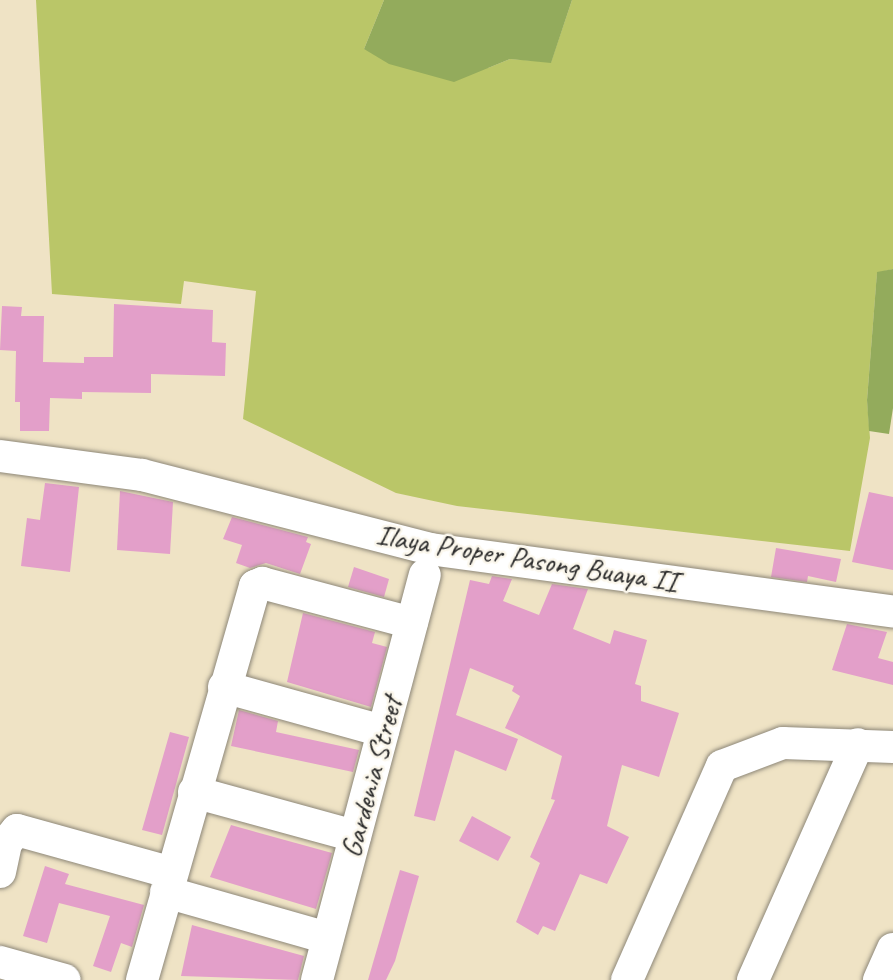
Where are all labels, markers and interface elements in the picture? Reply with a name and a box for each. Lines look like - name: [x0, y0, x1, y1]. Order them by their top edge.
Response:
- street label: Ilaya Proper Pasong Buaya II: [373, 516, 681, 600]
- street label: Gardenia Street: [332, 693, 410, 861]

